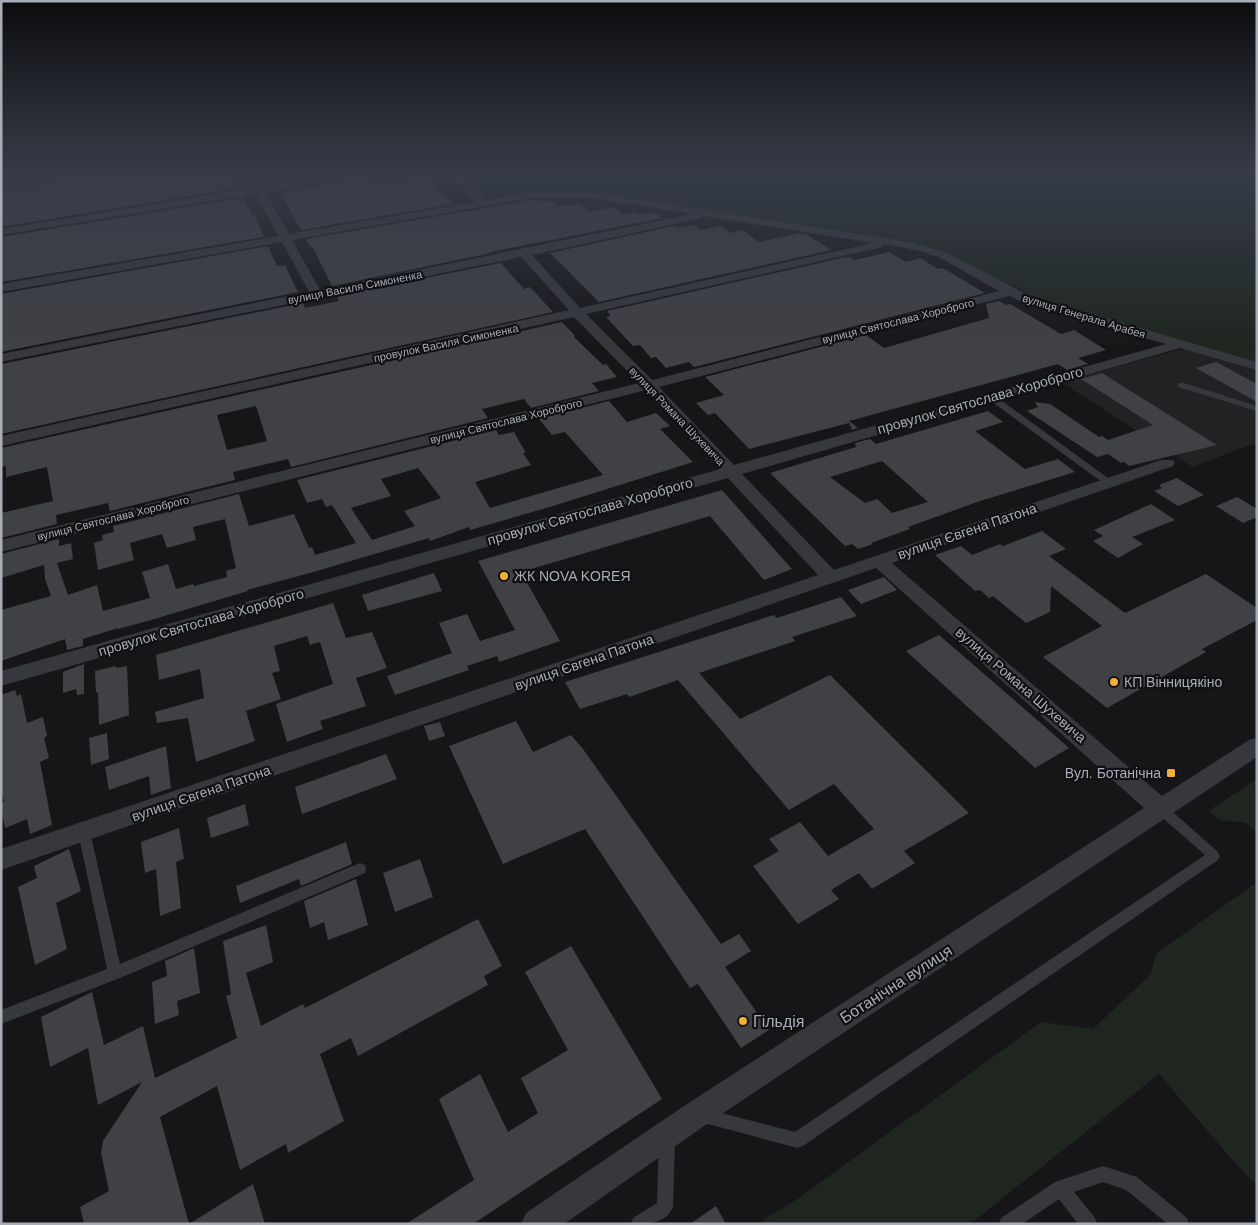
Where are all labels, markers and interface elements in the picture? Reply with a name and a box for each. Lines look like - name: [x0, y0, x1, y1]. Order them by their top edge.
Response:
- street label: вулиця Василя Симоненка: [287, 268, 424, 306]
- street label: вулиця Генерала Арабея: [1021, 292, 1147, 340]
- street label: вулиця Святослава Хороброго: [821, 296, 975, 346]
- street label: провулок Василя Симоненка: [373, 322, 520, 364]
- street label: провулок Святослава Хороброго: [876, 363, 1085, 437]
- street label: вулиця Романа Шухевича: [627, 365, 728, 468]
- street label: вулиця Святослава Хороброго: [429, 396, 583, 446]
- street label: провулок Святослава Хороброго: [486, 474, 695, 548]
- street label: вулиця Святослава Хороброго: [36, 493, 190, 543]
- street label: вулиця Євгена Патона: [895, 500, 1039, 562]
- place label: ЖК NOVA KOREЯ: [514, 568, 631, 584]
- marker: ЖК NOVA KOREЯ: [498, 570, 510, 582]
- street label: провулок Святослава Хороброго: [97, 585, 306, 659]
- street label: вулиця Романа Шухевича: [953, 624, 1090, 746]
- street label: вулиця Євгена Патона: [512, 631, 656, 693]
- place label: КП Вінницякіно: [1124, 674, 1222, 690]
- marker: КП Вінницякіно: [1108, 676, 1120, 688]
- street label: вулиця Євгена Патона: [129, 762, 273, 824]
- place label: Вул. Ботанічна: [1065, 765, 1161, 781]
- marker: Вул. Ботанічна: [1165, 767, 1177, 779]
- street label: Ботанічна вулиця: [837, 941, 955, 1027]
- place label: Гільдія: [753, 1013, 804, 1030]
- marker: Гільдія: [737, 1015, 749, 1027]

